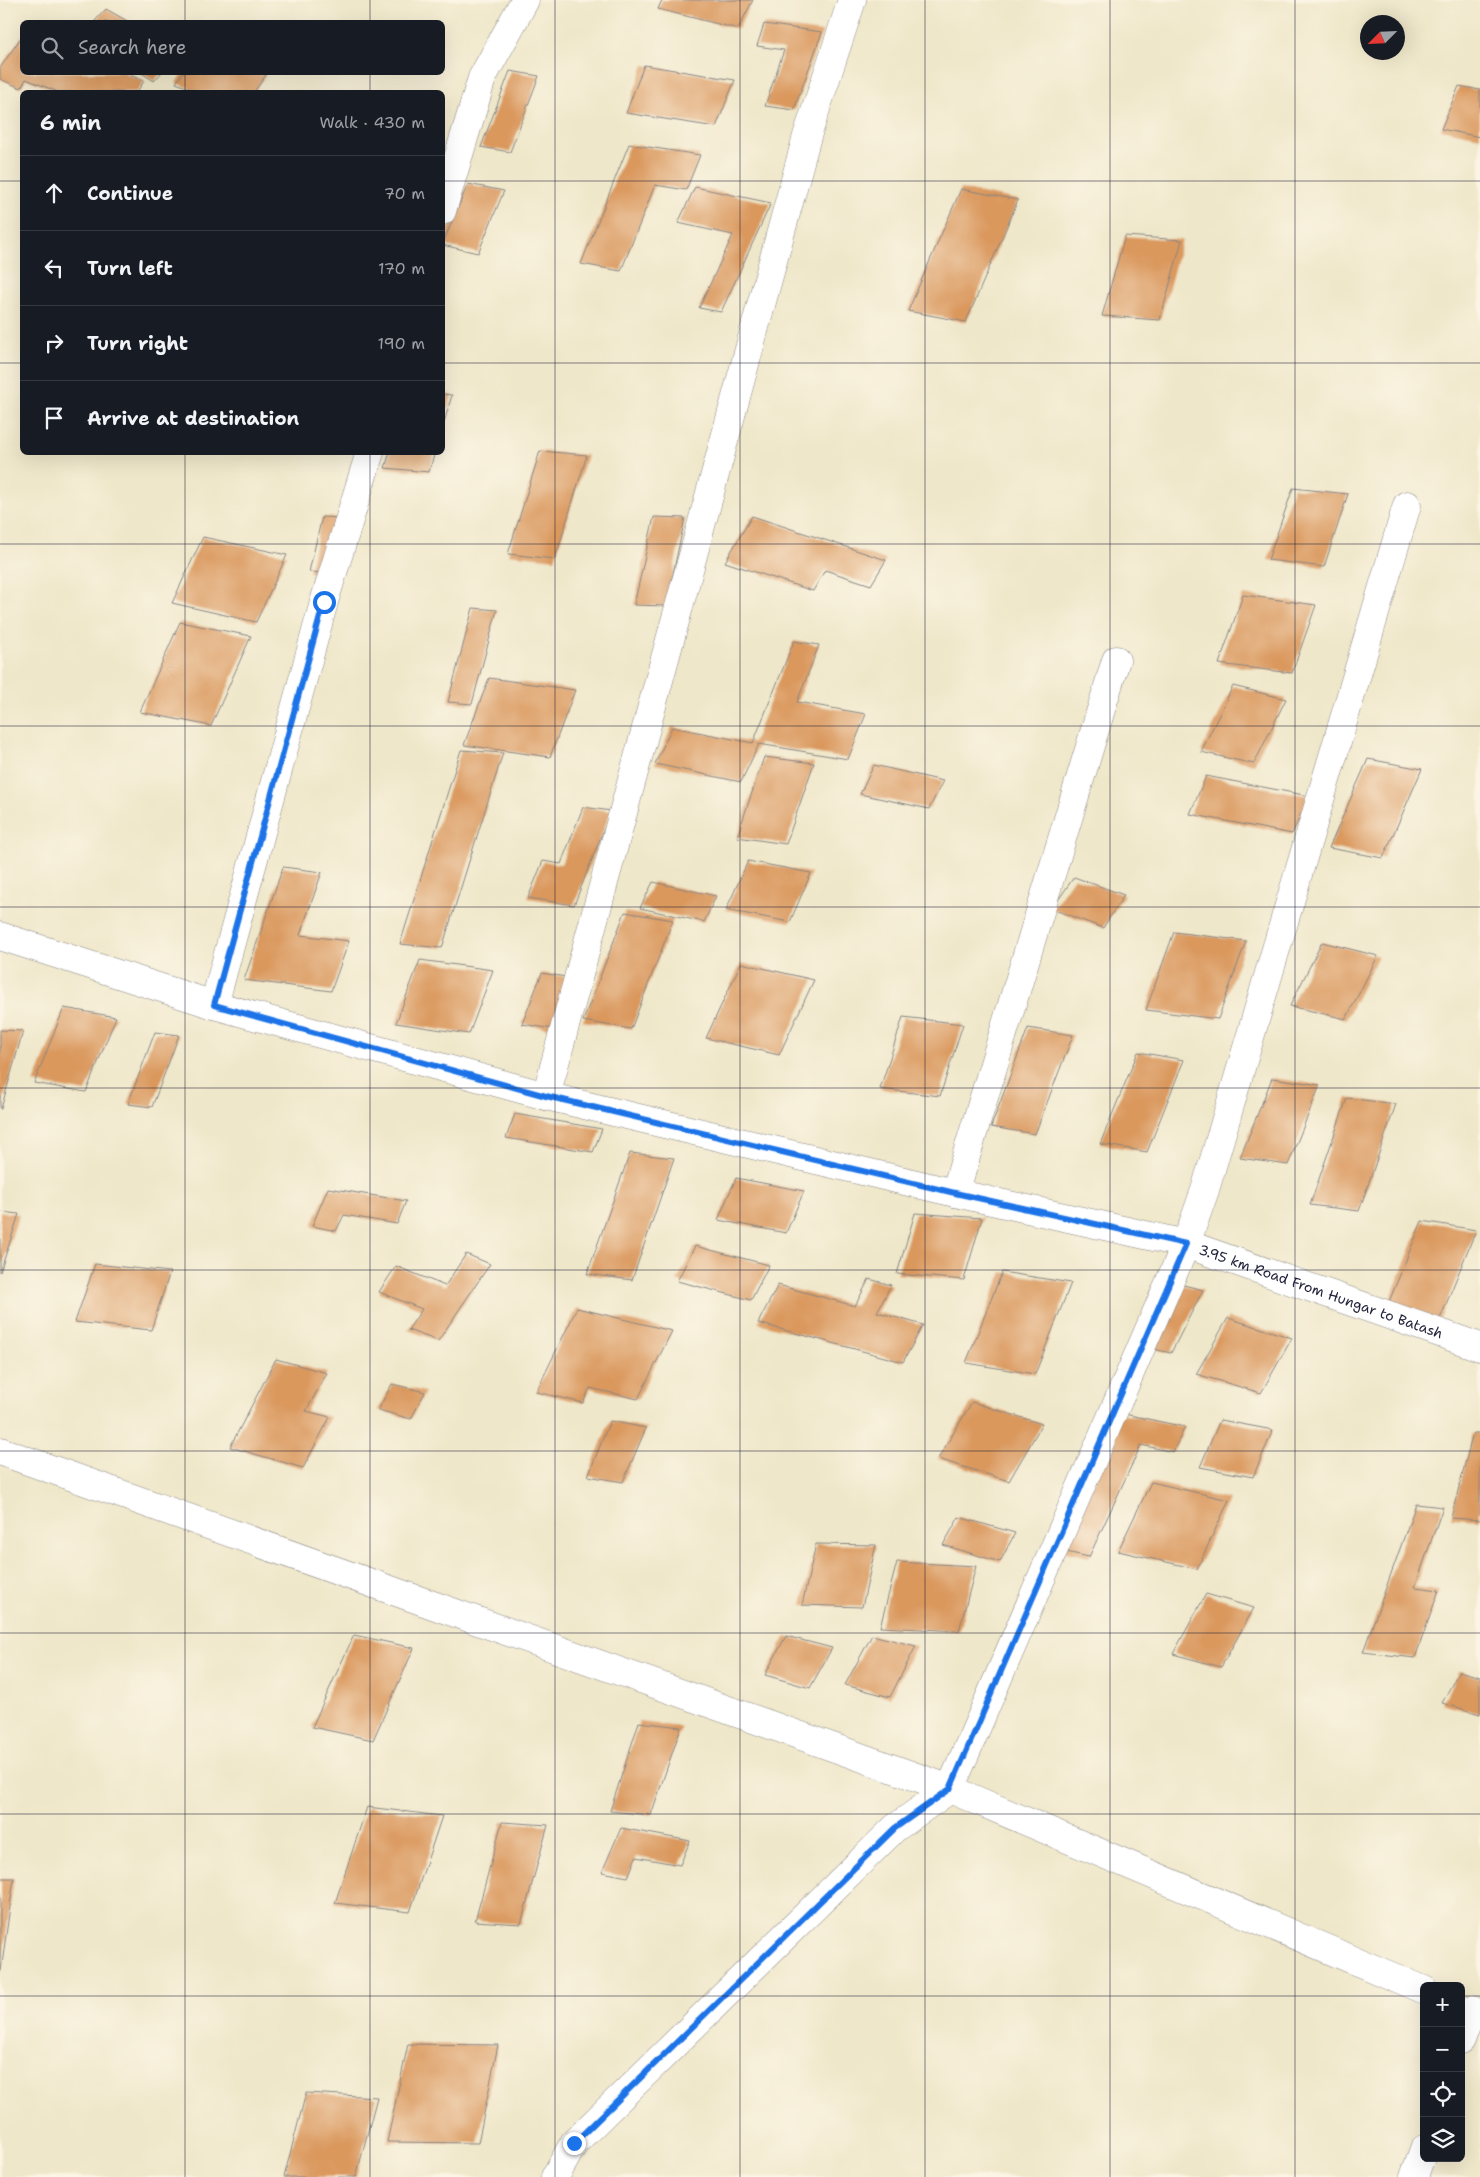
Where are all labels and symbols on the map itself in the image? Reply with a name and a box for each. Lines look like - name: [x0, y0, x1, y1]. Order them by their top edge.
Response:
- north arrow: [1360, 15, 1405, 60]
- route start: [313, 591, 336, 614]
- street label: 3.95 km Road From Hungar to Batash: [1196, 1240, 1445, 1342]
- route end: [563, 2132, 586, 2155]

